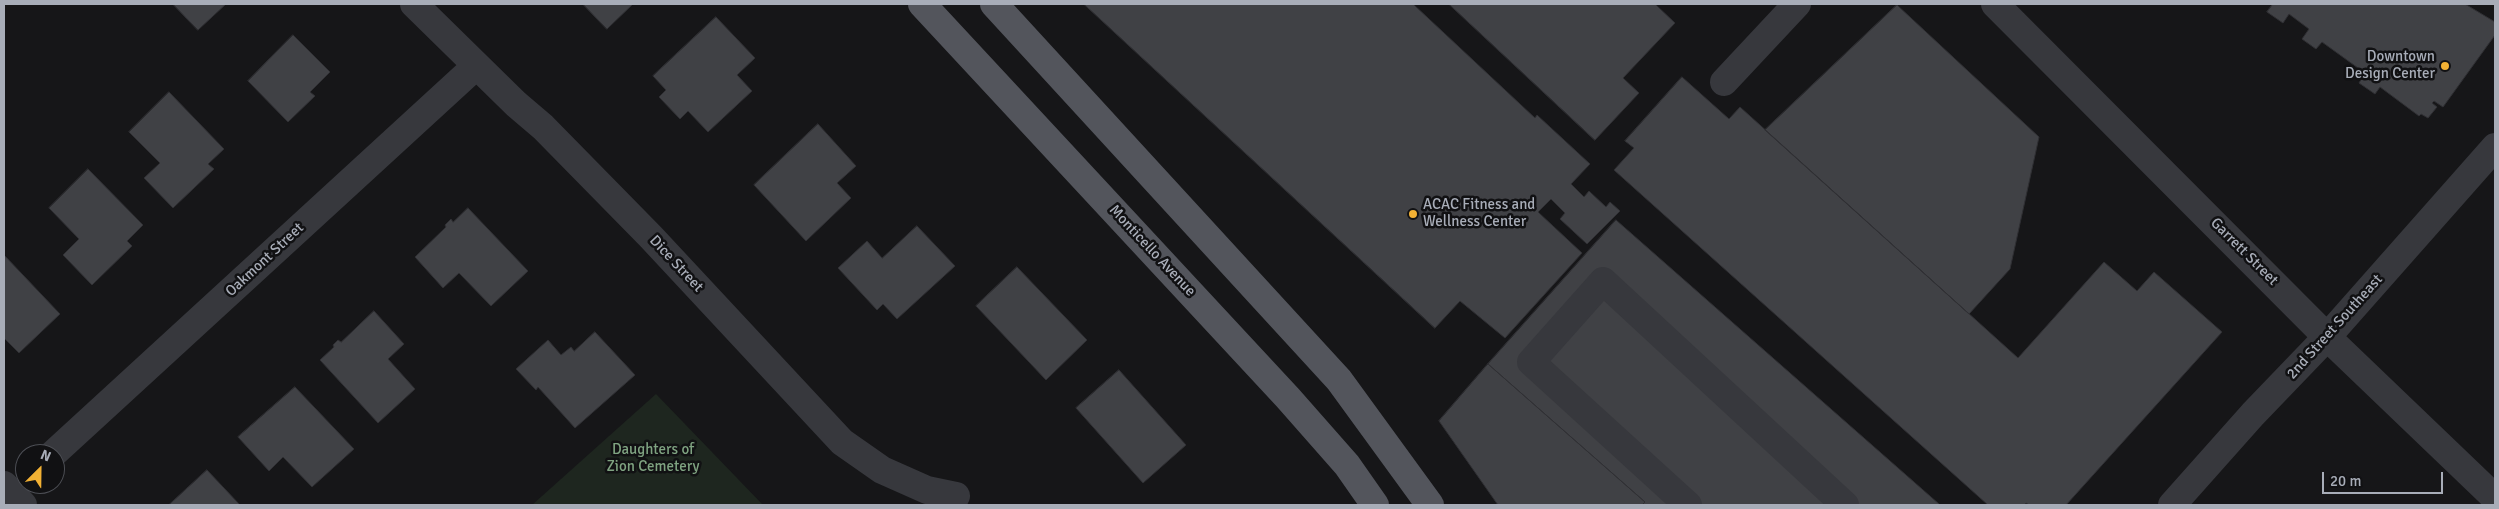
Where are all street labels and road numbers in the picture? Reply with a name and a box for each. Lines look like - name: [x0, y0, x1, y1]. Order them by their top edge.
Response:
- street label: Monticello Avenue: [1105, 202, 1199, 300]
- street label: Garrett Street: [2206, 214, 2282, 290]
- street label: Oakmont Street: [222, 219, 308, 301]
- street label: Dice Street: [645, 232, 707, 296]
- street label: 2nd Street Southeast: [2283, 271, 2387, 383]

